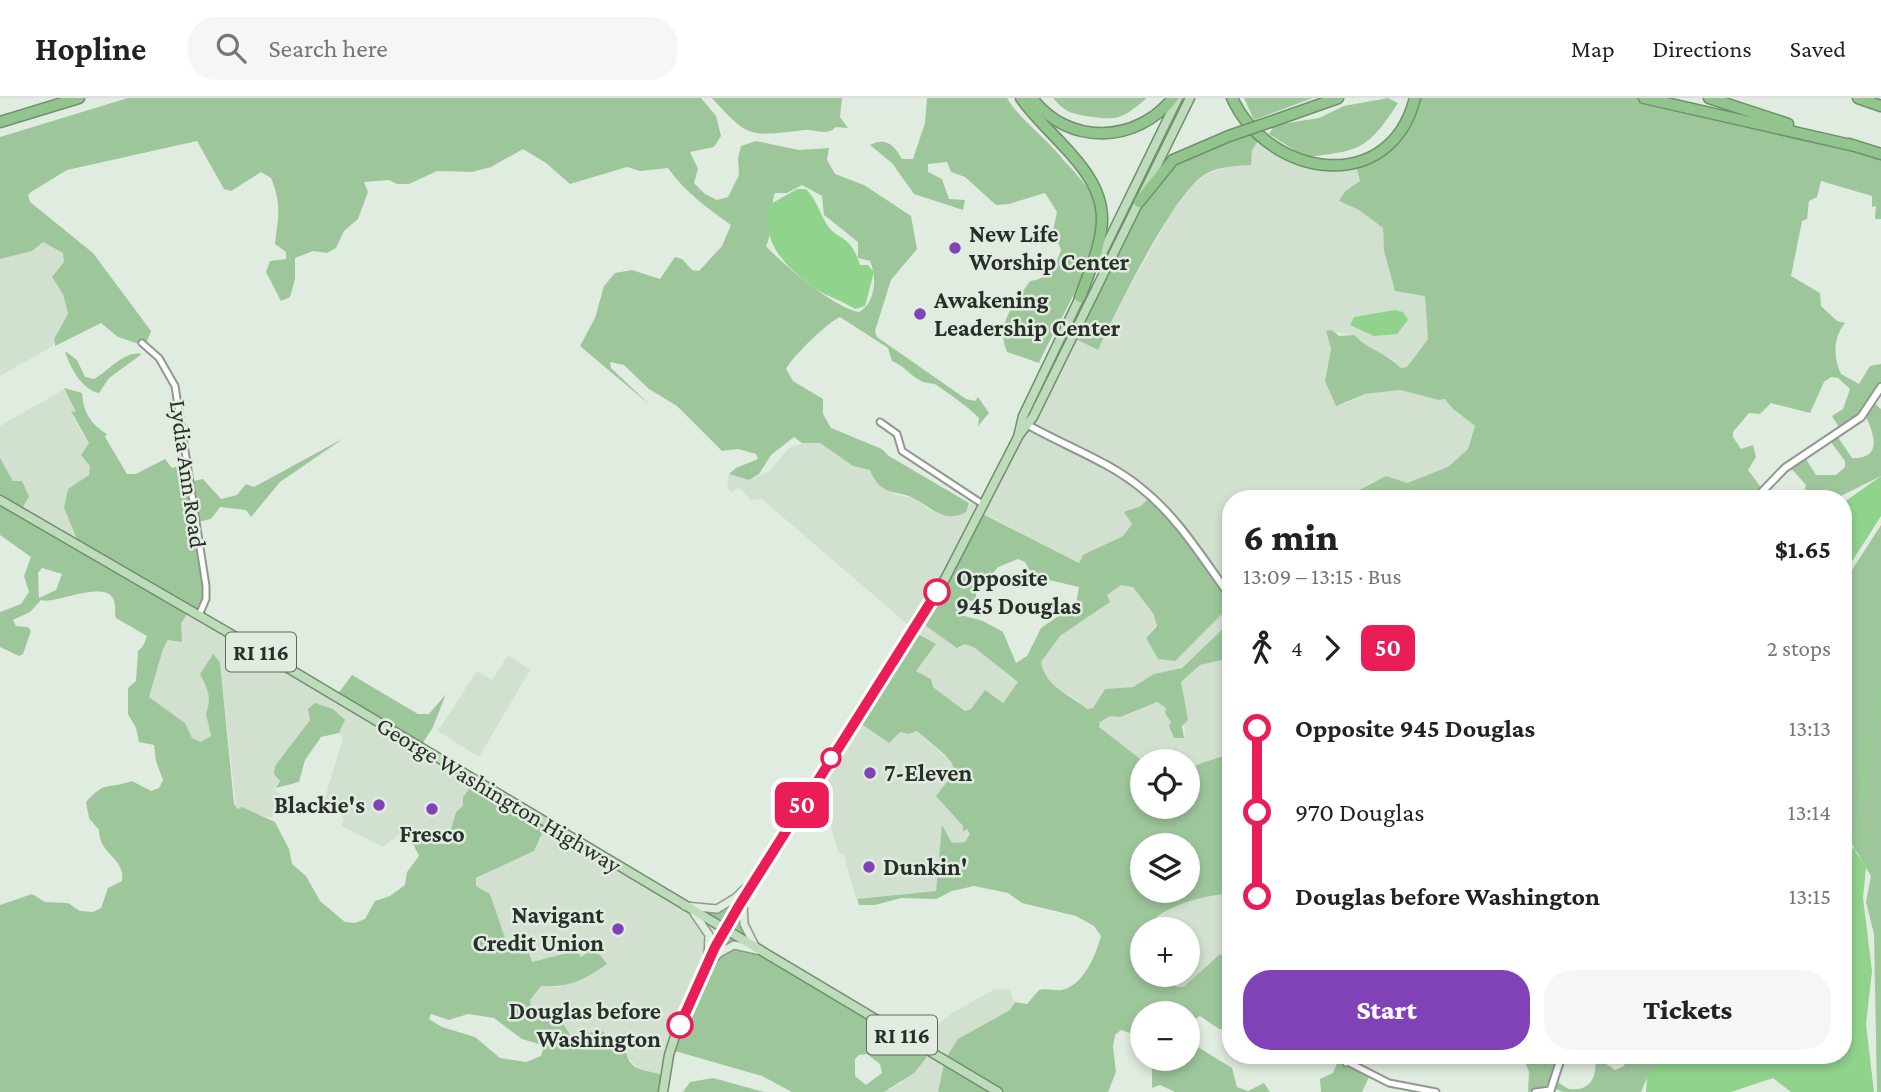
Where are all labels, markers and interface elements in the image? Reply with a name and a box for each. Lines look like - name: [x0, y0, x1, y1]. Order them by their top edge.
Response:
- search box: [188, 17, 678, 80]
- icon: search: [212, 29, 250, 67]
- text: Hopline: [35, 30, 146, 67]
- text: Search here: [268, 34, 388, 63]
- text: Map: [1571, 35, 1615, 62]
- text: Directions: [1653, 35, 1752, 62]
- text: Saved: [1790, 35, 1846, 62]
- place label: New Life Worship Center: [968, 220, 1130, 275]
- marker: New Life Worship Center: [947, 240, 963, 256]
- place label: Awakening Leadership Center: [933, 286, 1121, 341]
- marker: Awakening Leadership Center: [912, 306, 928, 322]
- street label: Lydia Ann Road: [165, 398, 212, 550]
- text: 6 min: [1243, 516, 1338, 558]
- text: $1.65: [1775, 535, 1831, 564]
- text: 13:09 – 13:15 · Bus: [1243, 563, 1402, 589]
- place label: Opposite 945 Douglas: [956, 564, 1081, 619]
- marker: Opposite 945 Douglas: [924, 579, 950, 605]
- icon: walk: [1243, 629, 1281, 667]
- icon: forward: [1313, 629, 1351, 667]
- road number: RI 116: [226, 632, 296, 672]
- text: 50: [1375, 634, 1401, 661]
- text: 4: [1291, 635, 1303, 661]
- text: 2 stops: [1767, 635, 1831, 661]
- street label: George Washington Highway: [372, 711, 627, 879]
- text: Opposite 945 Douglas: [1295, 714, 1535, 743]
- text: 13:13: [1789, 715, 1831, 741]
- unlabelled marker: [821, 748, 841, 768]
- map controls: [1130, 749, 1200, 1071]
- button: locate: [1130, 749, 1200, 819]
- place label: 7-Eleven: [884, 759, 972, 786]
- marker: 7-Eleven: [862, 765, 878, 781]
- line badge: 50: [770, 782, 834, 828]
- place label: Blackie's: [274, 791, 365, 818]
- text: 50: [789, 791, 815, 818]
- marker: Blackie's: [371, 797, 387, 813]
- text: 970 Douglas: [1295, 798, 1425, 827]
- text: 13:14: [1788, 799, 1831, 825]
- marker: Fresco: [424, 801, 440, 817]
- place label: Fresco: [399, 820, 465, 847]
- button: layers: [1130, 833, 1200, 903]
- place label: Dunkin': [883, 853, 967, 880]
- marker: Dunkin': [861, 859, 877, 875]
- text: Douglas before Washington: [1295, 882, 1600, 911]
- text: 13:15: [1789, 883, 1831, 909]
- place label: Navigant Credit Union: [472, 901, 604, 956]
- button: +: [1130, 917, 1200, 987]
- marker: Navigant Credit Union: [610, 921, 626, 937]
- button: Start: [1243, 970, 1530, 1050]
- button: Tickets: [1544, 970, 1831, 1050]
- place label: Douglas before Washington: [509, 997, 661, 1052]
- button: −: [1130, 1001, 1200, 1071]
- marker: Douglas before Washington: [667, 1012, 693, 1038]
- road number: RI 116: [867, 1016, 937, 1054]

